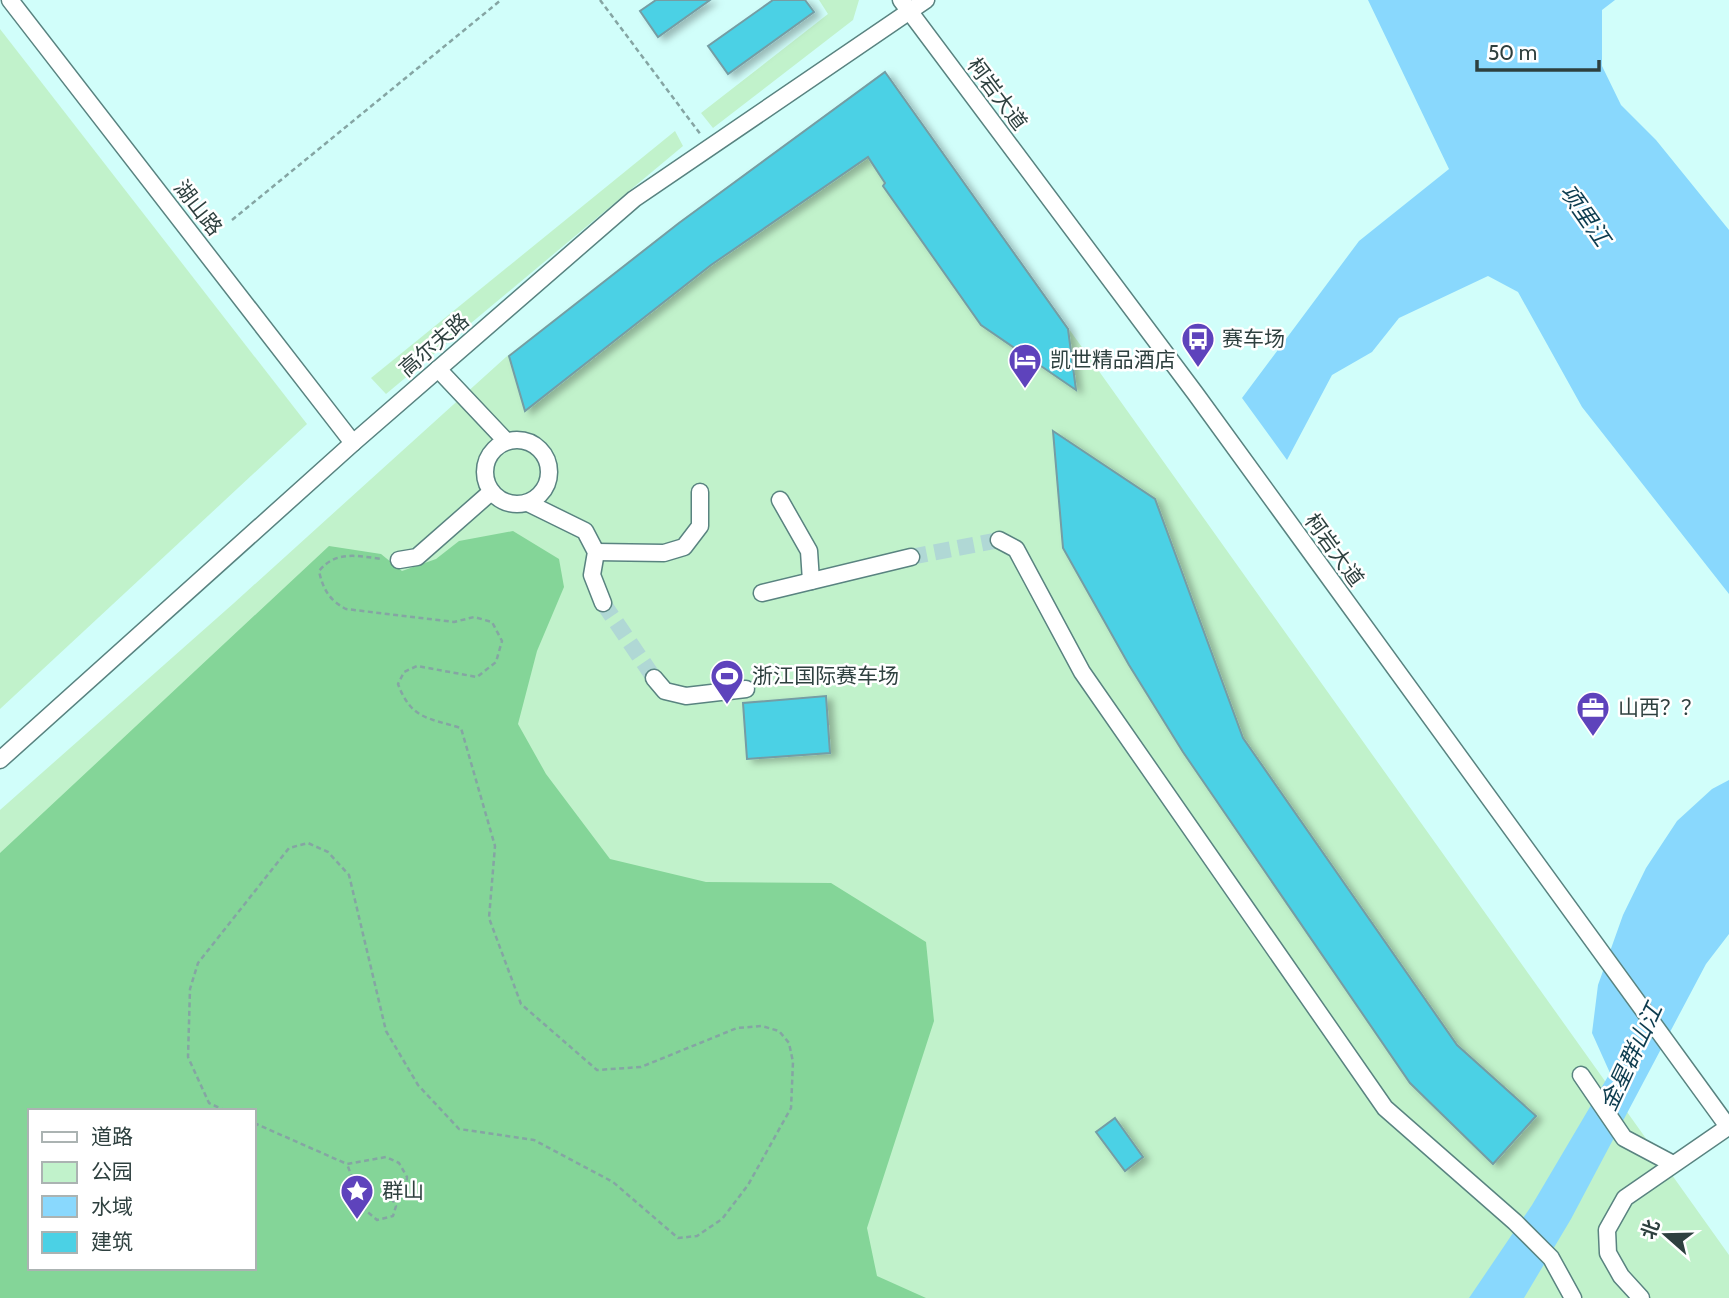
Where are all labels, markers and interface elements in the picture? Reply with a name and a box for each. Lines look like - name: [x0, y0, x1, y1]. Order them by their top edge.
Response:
- scale bar: [1477, 28, 1600, 72]
- text: 50 m: [1488, 40, 1537, 65]
- street label: 柯岩大道: [962, 53, 1033, 135]
- street label: 湖山路: [169, 175, 228, 240]
- water label: 项里江: [1554, 179, 1618, 254]
- street label: 高尔夫路: [394, 308, 474, 382]
- bus stop icon: 赛车场: [1179, 320, 1217, 369]
- place label: 赛车场: [1222, 326, 1285, 351]
- hotel icon: 凯世精品酒店: [1006, 341, 1044, 390]
- place label: 凯世精品酒店: [1050, 347, 1176, 372]
- street label: 柯岩大道: [1300, 508, 1369, 591]
- sports icon: 浙江国际赛车场: [708, 657, 746, 706]
- place label: 浙江国际赛车场: [752, 663, 899, 688]
- office icon: 山西？？: [1574, 689, 1612, 738]
- place label: 山西？？: [1618, 695, 1702, 720]
- water label: 金星群山江: [1594, 996, 1669, 1115]
- legend: [28, 1109, 256, 1270]
- text: 道路: [91, 1124, 133, 1149]
- text: 公园: [91, 1159, 133, 1184]
- place icon: 群山: [338, 1172, 376, 1221]
- place label: 群山: [382, 1178, 424, 1203]
- text: 水域: [91, 1194, 133, 1219]
- north arrow: [1631, 1200, 1701, 1270]
- text: 北: [1636, 1216, 1665, 1242]
- text: 建筑: [91, 1229, 133, 1254]

